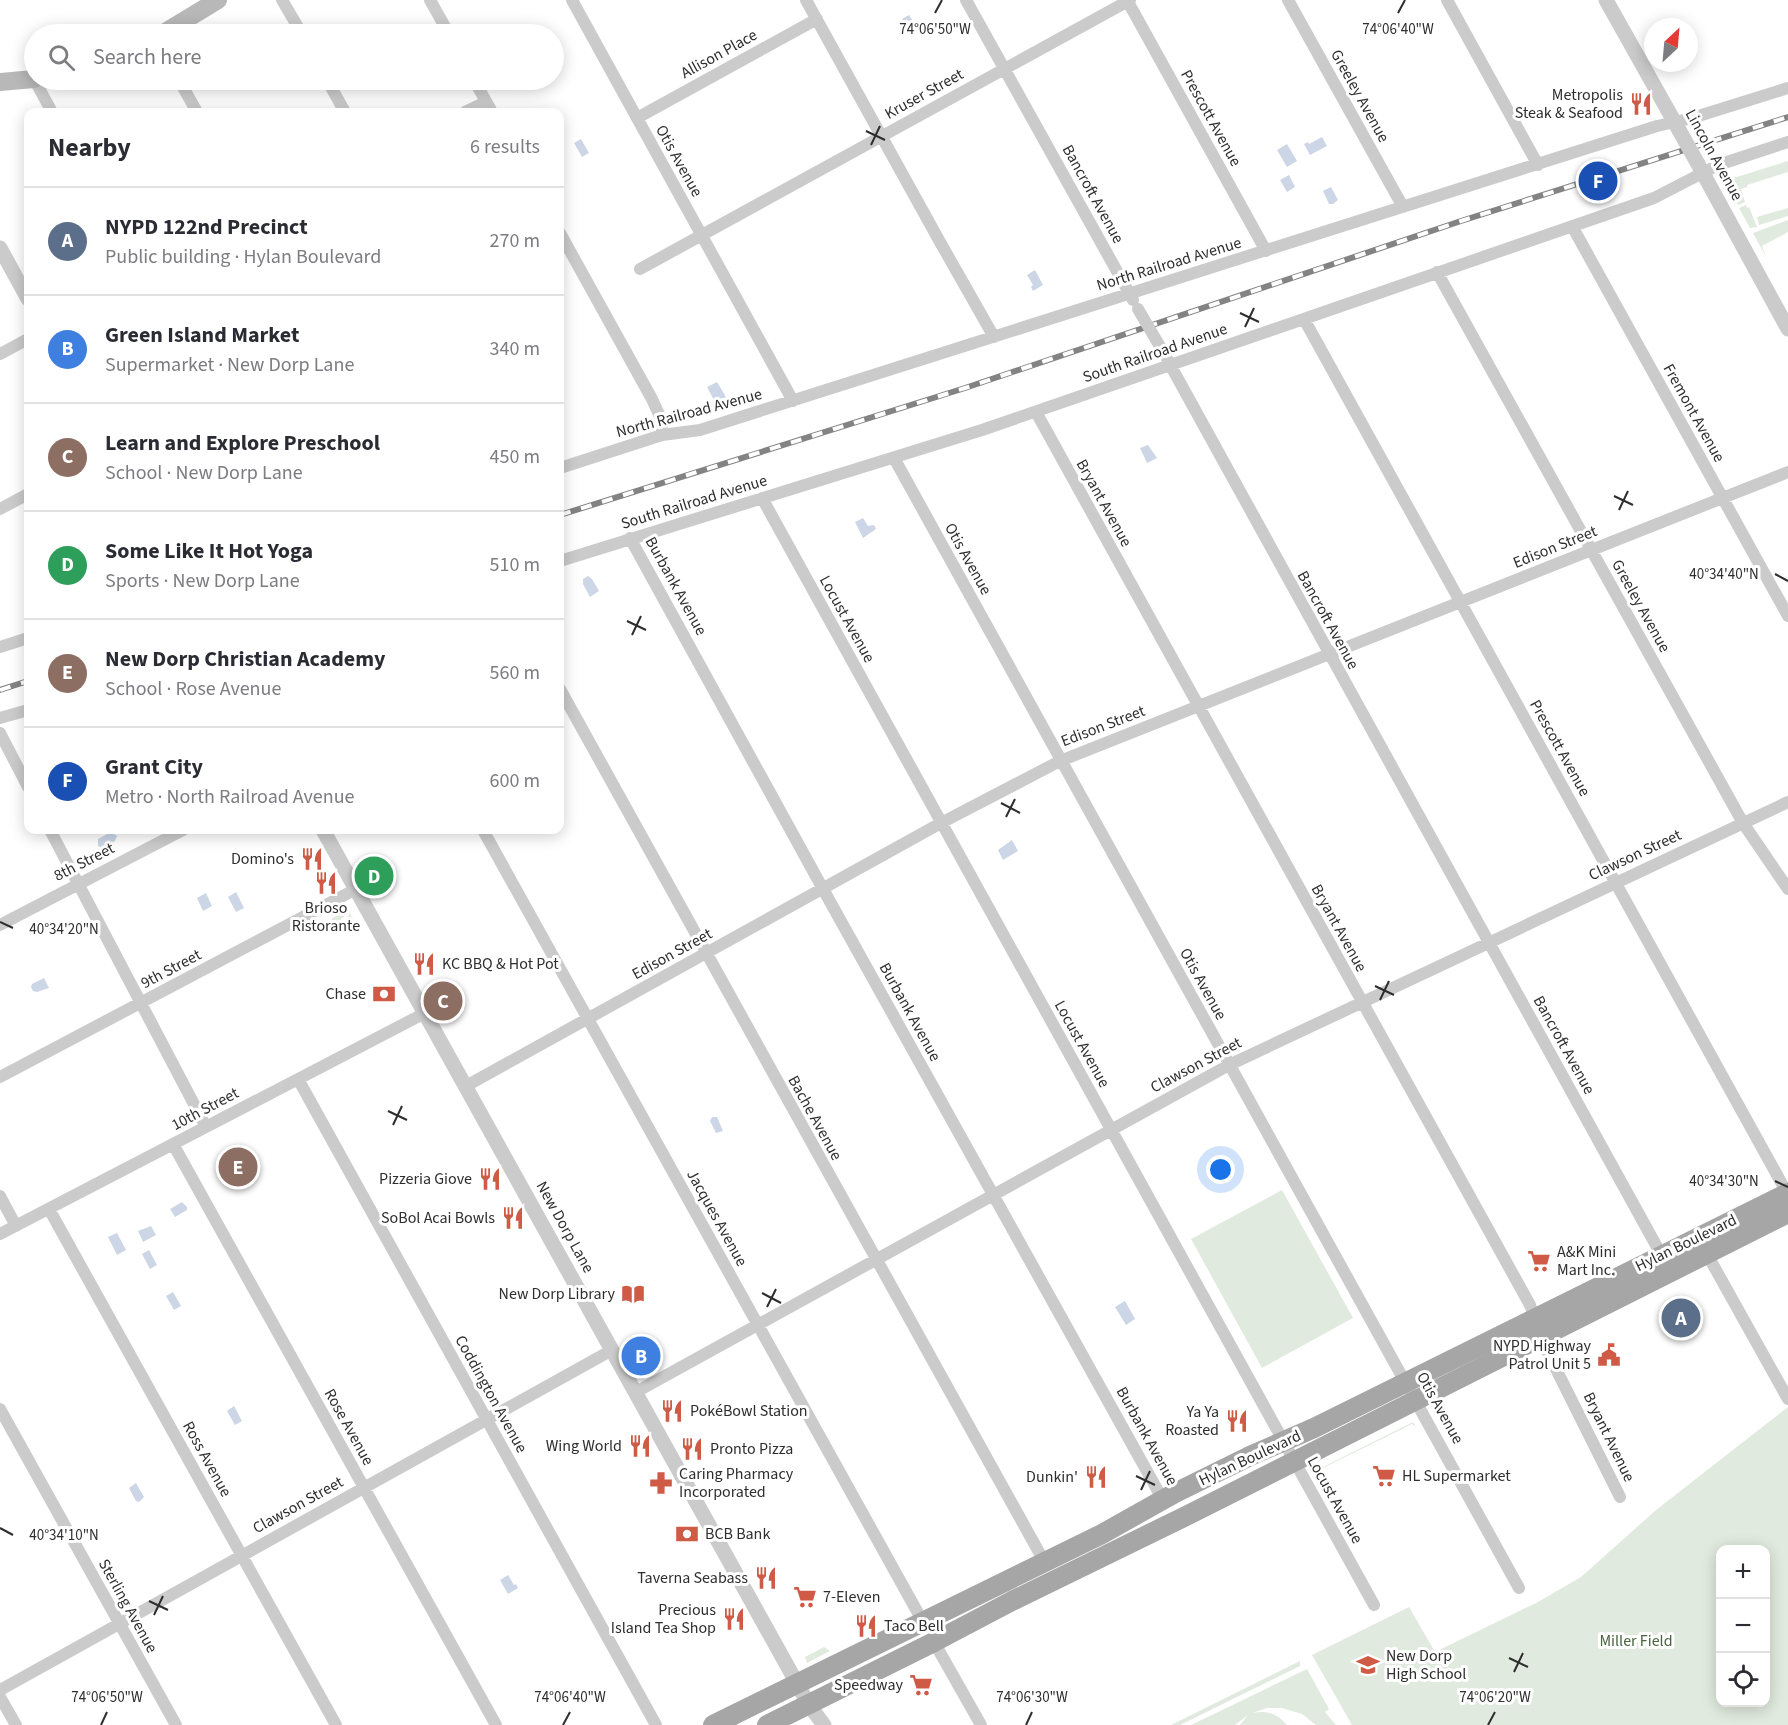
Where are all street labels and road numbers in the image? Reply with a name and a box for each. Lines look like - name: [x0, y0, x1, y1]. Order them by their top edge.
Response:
- street label: Allison Place: [677, 24, 761, 84]
- street label: Greeley Avenue: [1325, 46, 1395, 147]
- street label: Kruser Street: [881, 63, 968, 125]
- street label: Prescott Avenue: [1175, 66, 1247, 170]
- street label: Lincoln Avenue: [1680, 105, 1748, 205]
- street label: Otis Avenue: [650, 121, 708, 201]
- street label: Bancroft Avenue: [1057, 141, 1129, 247]
- street label: North Railroad Avenue: [1094, 231, 1244, 296]
- street label: South Railroad Avenue: [1080, 318, 1230, 388]
- street label: Fremont Avenue: [1658, 360, 1730, 466]
- street label: North Railroad Avenue: [614, 383, 765, 443]
- street label: Bryant Avenue: [1071, 455, 1137, 551]
- street label: South Railroad Avenue: [618, 469, 770, 535]
- street label: Otis Avenue: [939, 519, 997, 599]
- street label: Edison Street: [1510, 520, 1601, 574]
- street label: Burbank Avenue: [640, 533, 712, 639]
- street label: Greeley Avenue: [1606, 556, 1676, 657]
- street label: Bancroft Avenue: [1292, 567, 1364, 673]
- street label: Locust Avenue: [814, 571, 880, 667]
- street label: Prescott Avenue: [1524, 696, 1596, 800]
- street label: Edison Street: [1058, 700, 1149, 752]
- street label: Clawson Street: [1585, 824, 1686, 886]
- street label: 8th Street: [50, 837, 119, 887]
- street label: Bryant Avenue: [1306, 880, 1372, 976]
- street label: Edison Street: [628, 923, 717, 985]
- street label: 9th Street: [137, 944, 206, 994]
- street label: Otis Avenue: [1174, 944, 1232, 1024]
- street label: Burbank Avenue: [874, 959, 946, 1065]
- street label: Bancroft Avenue: [1528, 992, 1600, 1098]
- street label: Locust Avenue: [1049, 996, 1115, 1092]
- street label: Clawson Street: [1147, 1031, 1246, 1098]
- street label: Bache Avenue: [783, 1072, 847, 1164]
- street label: 10th Street: [167, 1082, 243, 1136]
- street label: Jacques Avenue: [681, 1166, 753, 1270]
- street label: New Dorp Lane: [531, 1177, 599, 1277]
- street label: Hylan Boulevard: [1632, 1209, 1740, 1277]
- street label: Coddington Avenue: [450, 1331, 533, 1457]
- street label: Otis Avenue: [1411, 1368, 1469, 1448]
- street label: Burbank Avenue: [1111, 1383, 1183, 1489]
- street label: Rose Avenue: [319, 1385, 379, 1469]
- street label: Bryant Avenue: [1578, 1388, 1640, 1486]
- street label: Ross Avenue: [177, 1417, 237, 1501]
- street label: Hylan Boulevard: [1195, 1425, 1305, 1491]
- street label: Locust Avenue: [1302, 1452, 1368, 1548]
- street label: Clawson Street: [249, 1471, 348, 1539]
- street label: Sterling Avenue: [93, 1555, 163, 1657]

